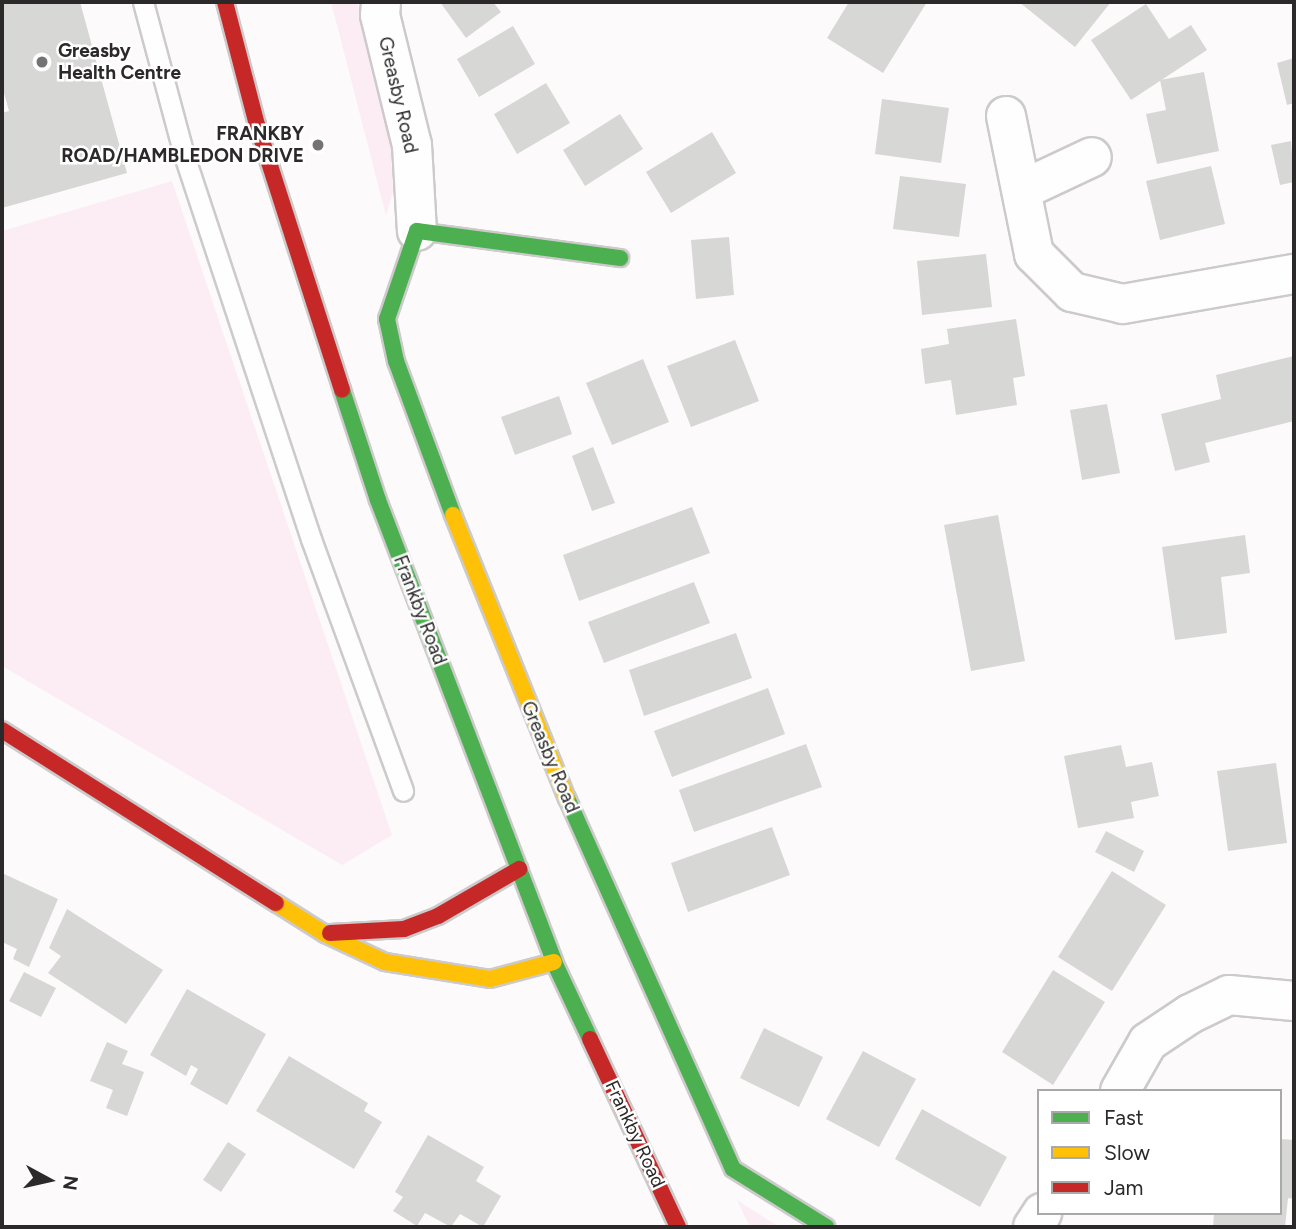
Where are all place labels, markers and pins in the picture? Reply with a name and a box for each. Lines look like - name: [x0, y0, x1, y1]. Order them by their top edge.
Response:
- place label: Greasby Health Centre: [58, 40, 181, 84]
- marker: Greasby Health Centre: [32, 52, 52, 72]
- place label: FRANKBY ROAD/HAMBLEDON DRIVE: [61, 123, 304, 167]
- marker: FRANKBY ROAD/HAMBLEDON DRIVE: [310, 137, 326, 153]

